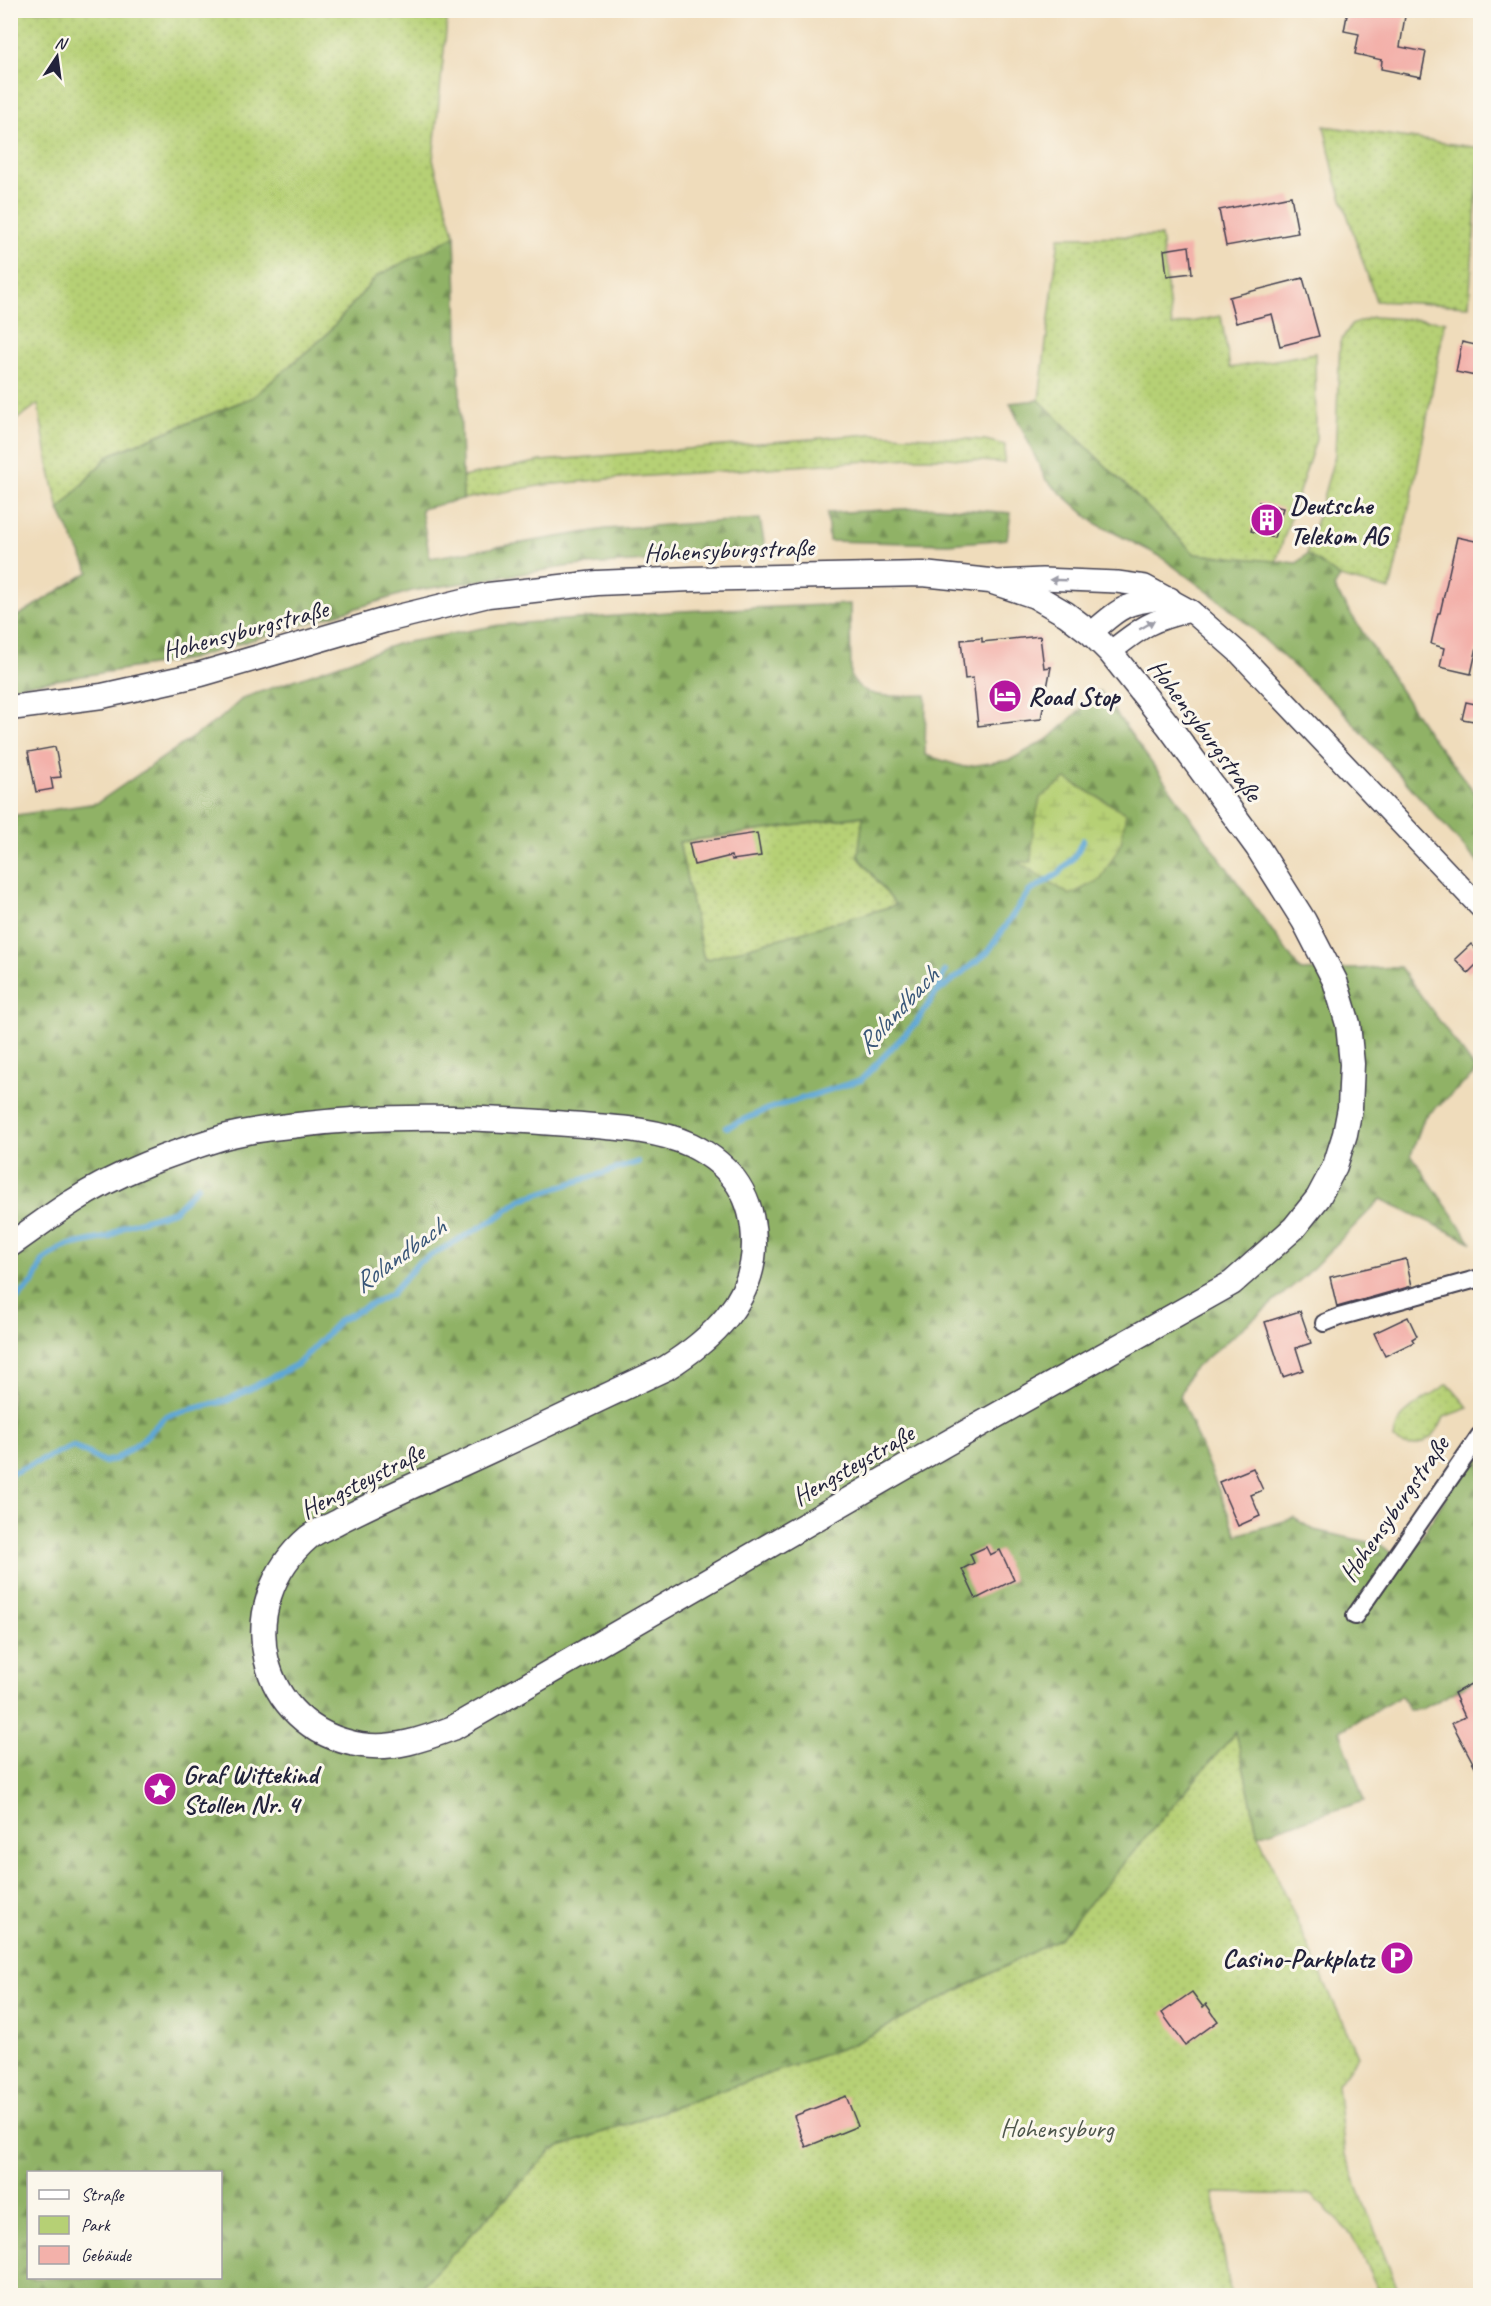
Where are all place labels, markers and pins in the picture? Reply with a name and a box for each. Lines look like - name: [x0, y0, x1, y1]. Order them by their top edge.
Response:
- place label: Deutsche Telekom AG: [1290, 489, 1391, 552]
- building icon: Deutsche Telekom AG: [1249, 502, 1285, 538]
- hotel icon: Road Stop: [987, 678, 1023, 714]
- place label: Road Stop: [1028, 680, 1122, 713]
- place label: Graf Wittekind Stollen Nr. 4: [183, 1758, 322, 1821]
- place icon: Graf Wittekind Stollen Nr. 4: [142, 1771, 178, 1807]
- parking icon: Casino-Parkplatz: [1379, 1940, 1415, 1976]
- place label: Casino-Parkplatz: [1222, 1942, 1376, 1975]

